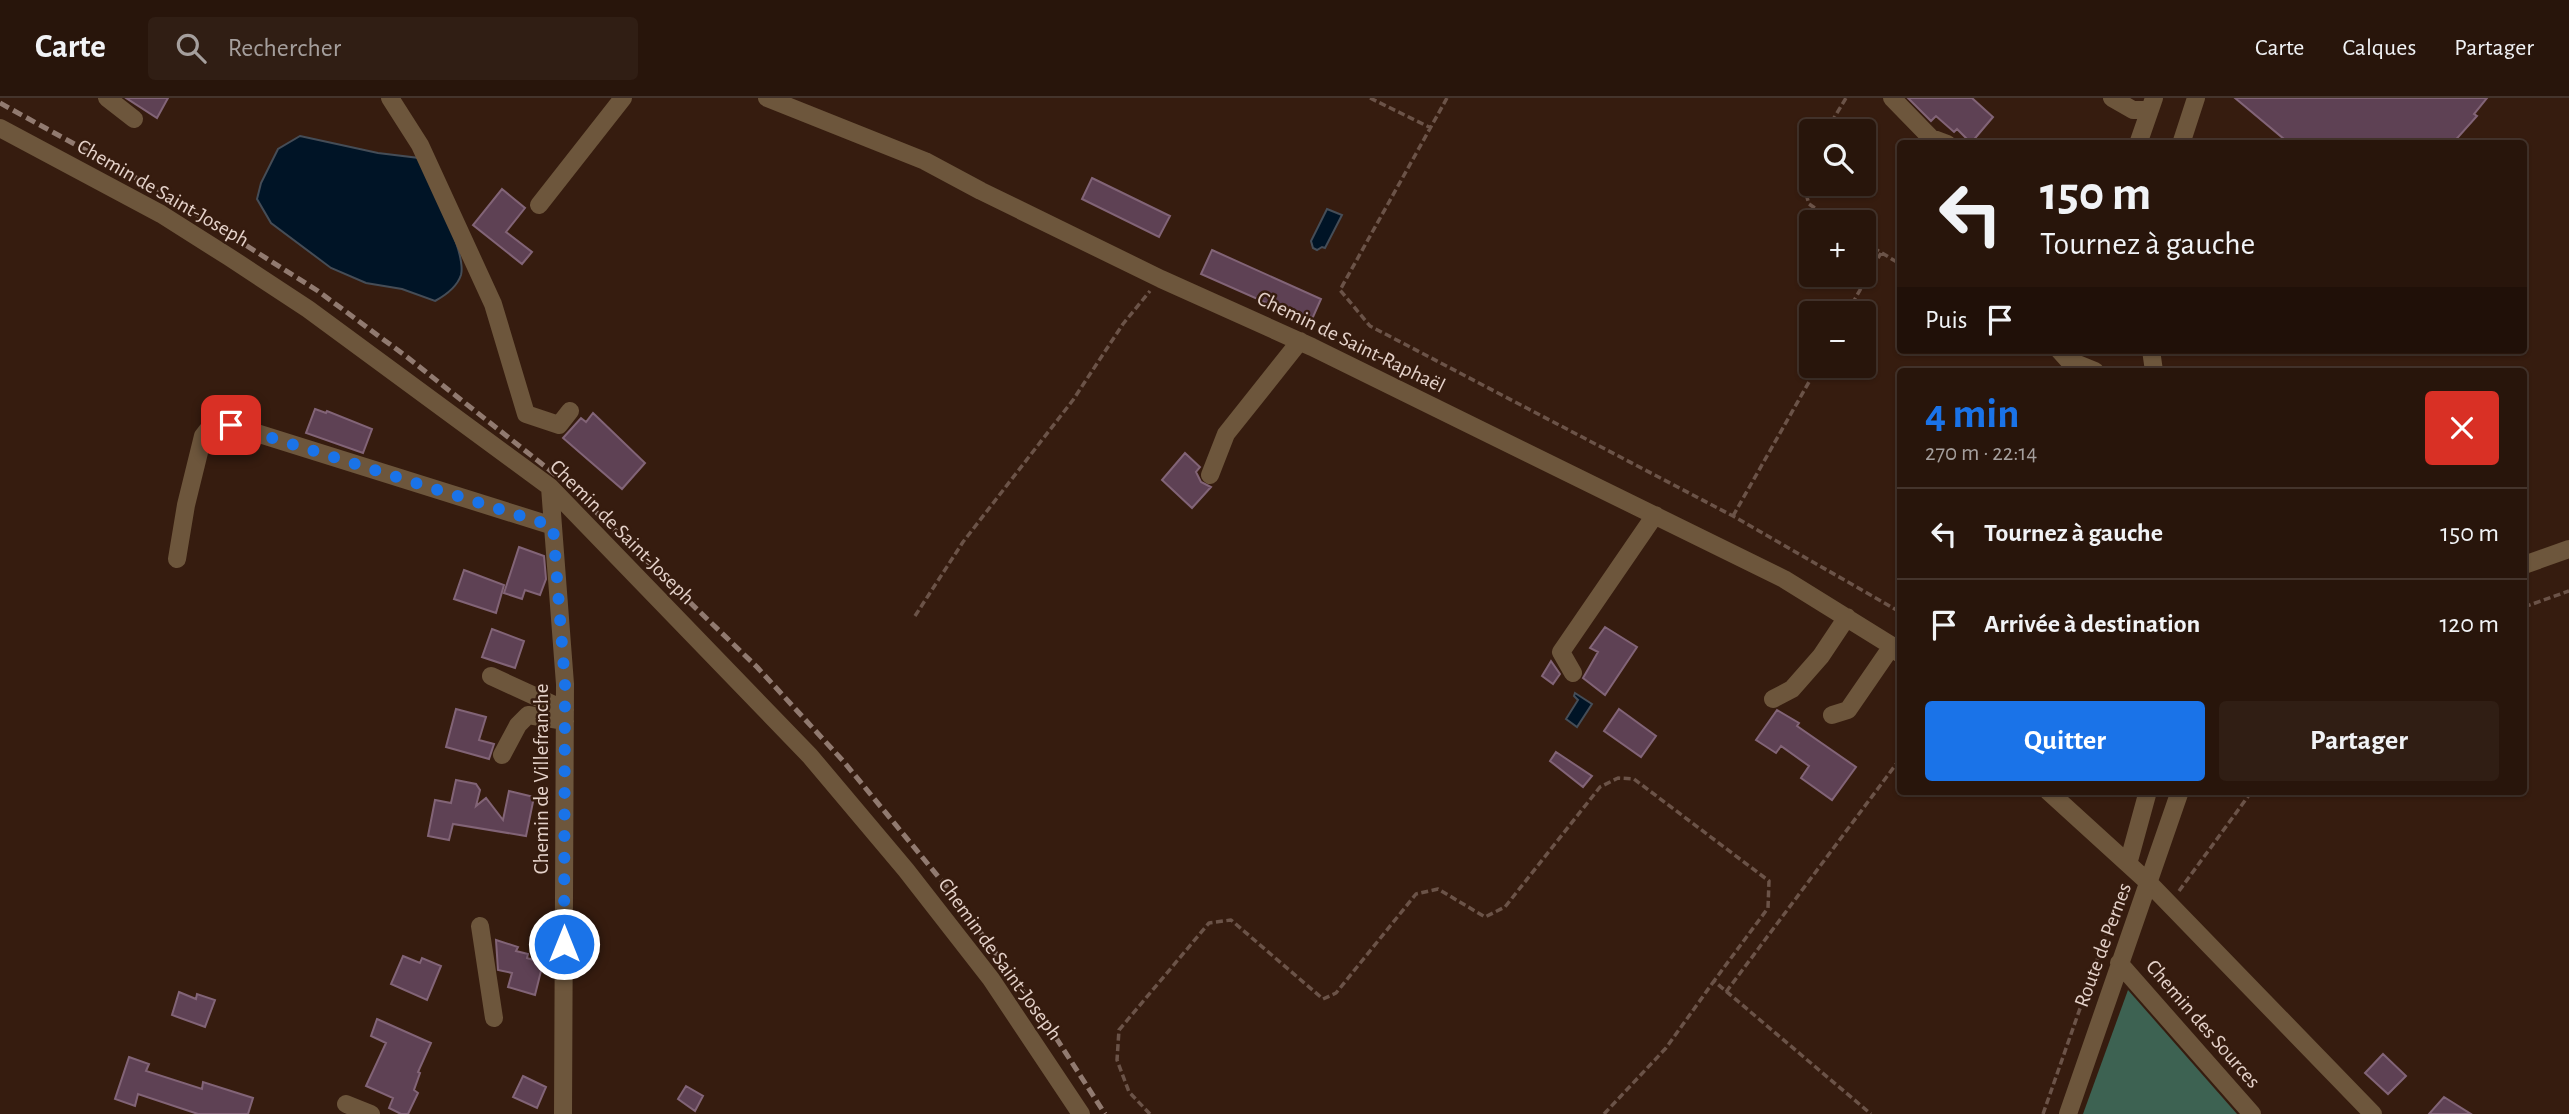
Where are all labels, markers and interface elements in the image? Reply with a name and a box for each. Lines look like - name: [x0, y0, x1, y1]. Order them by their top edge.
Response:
- search box: [148, 17, 638, 80]
- icon: search: [172, 29, 210, 67]
- text: Carte: [35, 31, 106, 64]
- text: Rechercher: [228, 35, 341, 61]
- text: Carte: [2255, 36, 2304, 60]
- text: Calques: [2342, 36, 2416, 60]
- text: Partager: [2454, 36, 2534, 60]
- map controls: [1799, 119, 1876, 378]
- button: search: [1799, 119, 1876, 196]
- street label: Chemin de Saint-Joseph: [74, 135, 252, 251]
- icon: left: [1925, 168, 2016, 259]
- text: 150 m: [2040, 170, 2151, 219]
- button: +: [1799, 210, 1876, 287]
- text: Tournez à gauche: [2040, 228, 2255, 260]
- street label: Chemin de Saint-Raphaël: [1254, 287, 1448, 397]
- button: −: [1799, 301, 1876, 378]
- icon: arrive: [1981, 301, 2019, 339]
- text: Puis: [1925, 307, 1967, 333]
- button: close: [2425, 391, 2499, 465]
- text: 4 min: [1925, 393, 2020, 435]
- pin: [201, 395, 261, 455]
- icon: arrive: [212, 406, 250, 444]
- text: 270 m · 22:14: [1925, 442, 2037, 465]
- street label: Chemin de Saint-Joseph: [546, 456, 698, 608]
- icon: left: [1925, 515, 1963, 553]
- text: Tournez à gauche: [1984, 520, 2163, 546]
- text: 150 m: [2440, 520, 2499, 546]
- icon: arrive: [1925, 606, 1963, 644]
- text: Arrivée à destination: [1984, 611, 2200, 637]
- text: 120 m: [2439, 611, 2499, 637]
- street label: Chemin de Villefranche: [531, 684, 552, 874]
- button: Quitter: [1925, 701, 2205, 781]
- button: Partager: [2219, 701, 2499, 781]
- street label: Chemin de Saint-Joseph: [934, 874, 1066, 1044]
- street label: Route de Pernes: [2071, 880, 2135, 1010]
- position arrow: [527, 907, 601, 981]
- street label: Chemin des Sources: [2142, 956, 2264, 1092]

